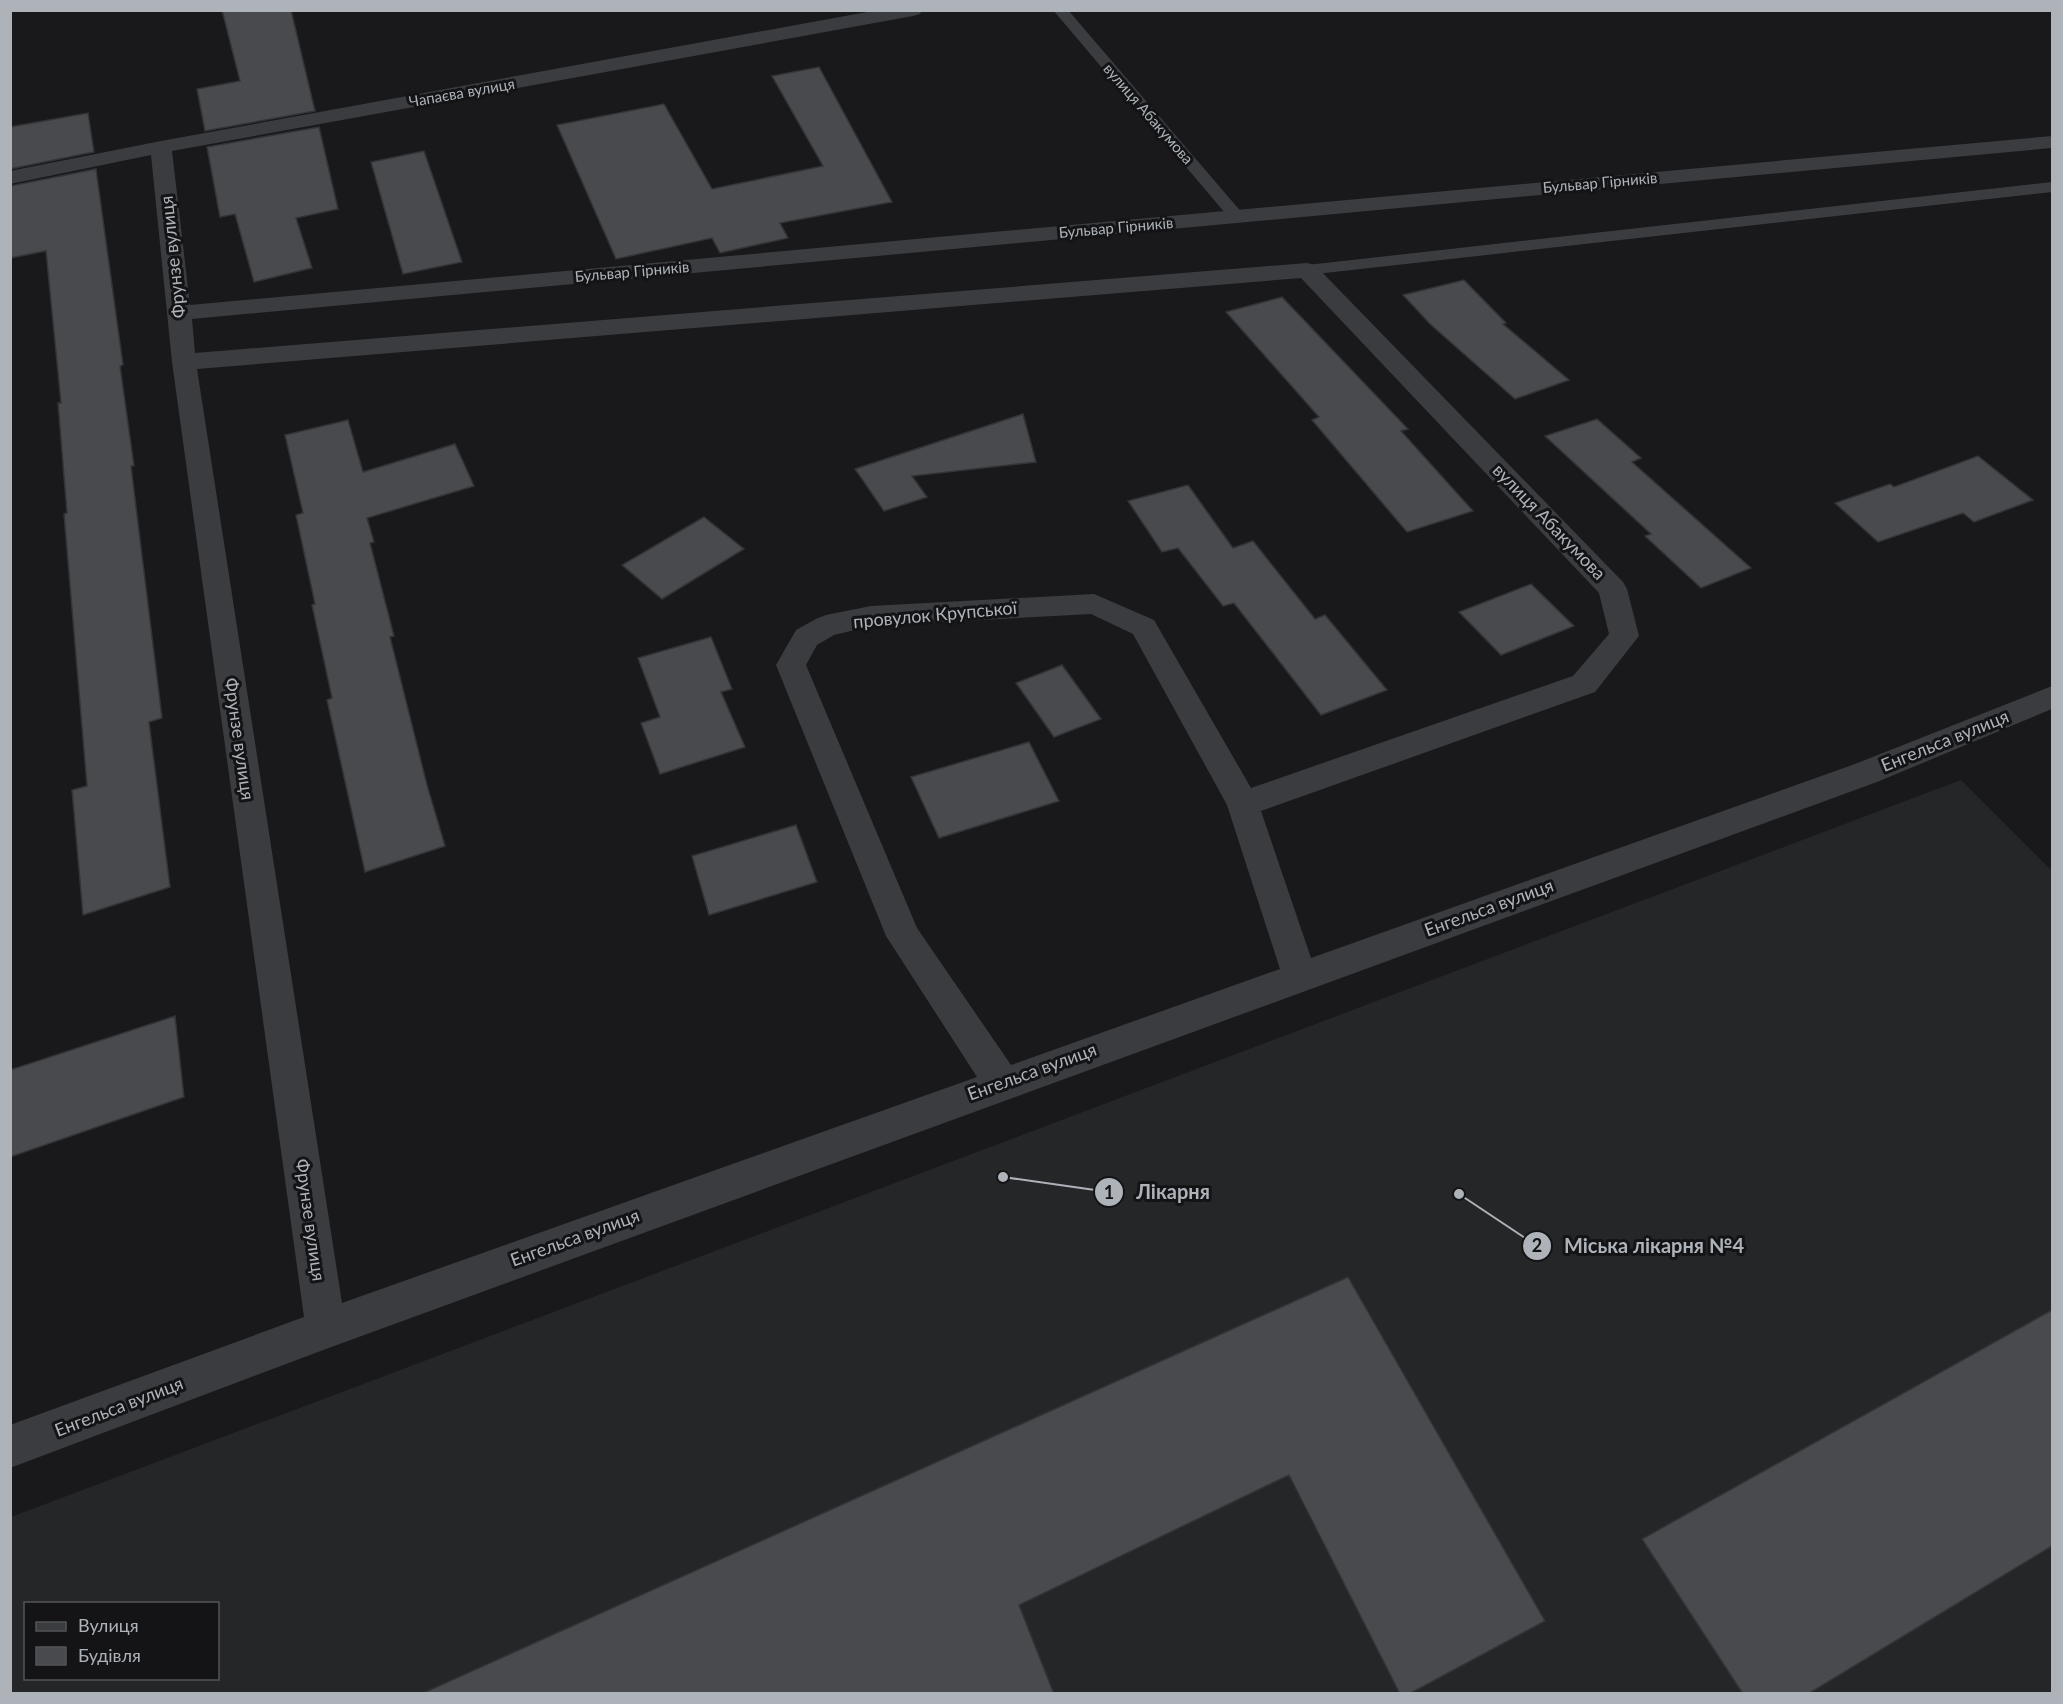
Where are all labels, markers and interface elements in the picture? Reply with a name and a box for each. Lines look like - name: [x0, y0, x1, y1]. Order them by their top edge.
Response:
- street label: вулиця Абакумова: [1100, 59, 1197, 167]
- street label: Чапаєва вулиця: [407, 74, 516, 110]
- street label: Бульвар Гірників: [1542, 168, 1658, 196]
- street label: Фрунзе вулиця: [155, 195, 189, 320]
- street label: Бульвар Гірників: [1058, 213, 1174, 241]
- street label: Бульвар Гірників: [574, 257, 690, 285]
- street label: вулиця Абакумова: [1489, 459, 1611, 584]
- street label: провулок Крупської: [852, 596, 1018, 632]
- street label: Фрунзе вулиця: [221, 676, 259, 801]
- street label: Енгельса вулиця: [1878, 704, 2012, 776]
- street label: Енгельса вулиця: [1421, 873, 1556, 941]
- street label: Енгельса вулиця: [964, 1037, 1099, 1105]
- street label: Фрунзе вулиця: [292, 1157, 330, 1282]
- callout: Лікарня: [1094, 1173, 1221, 1211]
- text: Лікарня: [1135, 1179, 1210, 1203]
- text: 1: [1104, 1181, 1114, 1203]
- street label: Енгельса вулиця: [507, 1203, 642, 1271]
- callout: Міська лікарня №4: [1522, 1227, 1756, 1265]
- text: Міська лікарня №4: [1564, 1233, 1744, 1257]
- text: 2: [1532, 1234, 1542, 1256]
- street label: Енгельса вулиця: [51, 1371, 186, 1441]
- legend: [24, 1602, 219, 1680]
- text: Вулиця: [78, 1614, 139, 1636]
- text: Будівля: [78, 1644, 141, 1666]

